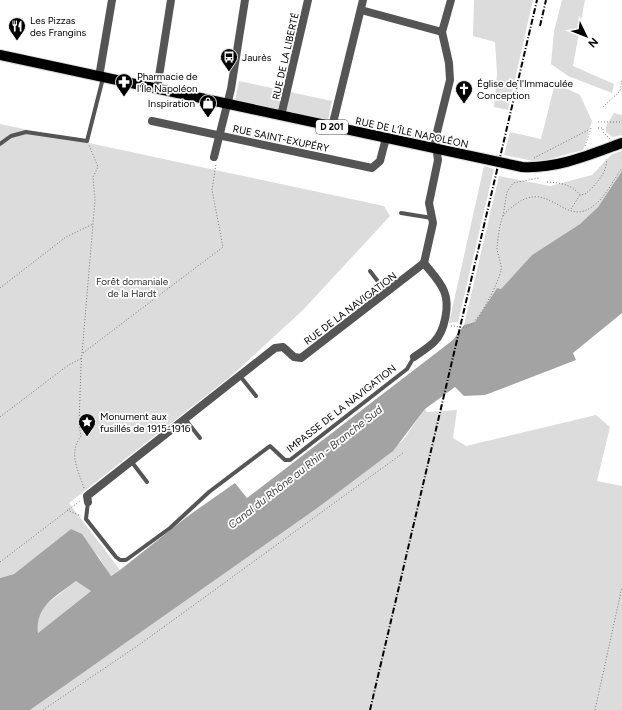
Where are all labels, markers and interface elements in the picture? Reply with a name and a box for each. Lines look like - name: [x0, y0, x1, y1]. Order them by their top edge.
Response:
- street label: RUE DE LA LIBERTÉ: [269, 11, 302, 101]
- place label: Les Pizzas des Frangins: [30, 14, 87, 39]
- restaurant icon: Les Pizzas des Frangins: [7, 16, 27, 41]
- north arrow: [566, 16, 606, 56]
- text: N: [585, 35, 601, 50]
- bus stop icon: Jaurès: [219, 47, 239, 72]
- place label: Jaurès: [242, 51, 272, 64]
- place label: Pharmacie de l'Île Napoléon: [137, 70, 198, 95]
- pharmacy icon: Pharmacie de l'Île Napoléon: [114, 72, 134, 97]
- place label: Église de l'Immaculée Conception: [477, 77, 573, 102]
- church icon: Église de l'Immaculée Conception: [454, 79, 474, 104]
- shop icon: Inspiration: [198, 93, 218, 118]
- place label: Inspiration: [148, 97, 195, 110]
- street label: RUE DE L'ÎLE NAPOLÉON: [354, 114, 470, 151]
- road number: D 201: [316, 120, 348, 134]
- street label: RUE SAINT-EXUPÉRY: [232, 122, 330, 155]
- street label: RUE DE LA NAVIGATION: [301, 269, 399, 348]
- park label: Forêt domaniale de la Hardt: [96, 275, 169, 300]
- street label: IMPASSE DE LA NAVIGATION: [284, 361, 399, 455]
- water label: Canal du Rhône au Rhin - Branche Sud: [226, 403, 385, 532]
- place label: Monument aux fusillés de 1915-1916: [100, 410, 191, 435]
- place icon: Monument aux fusillés de 1915-1916: [77, 412, 97, 437]

